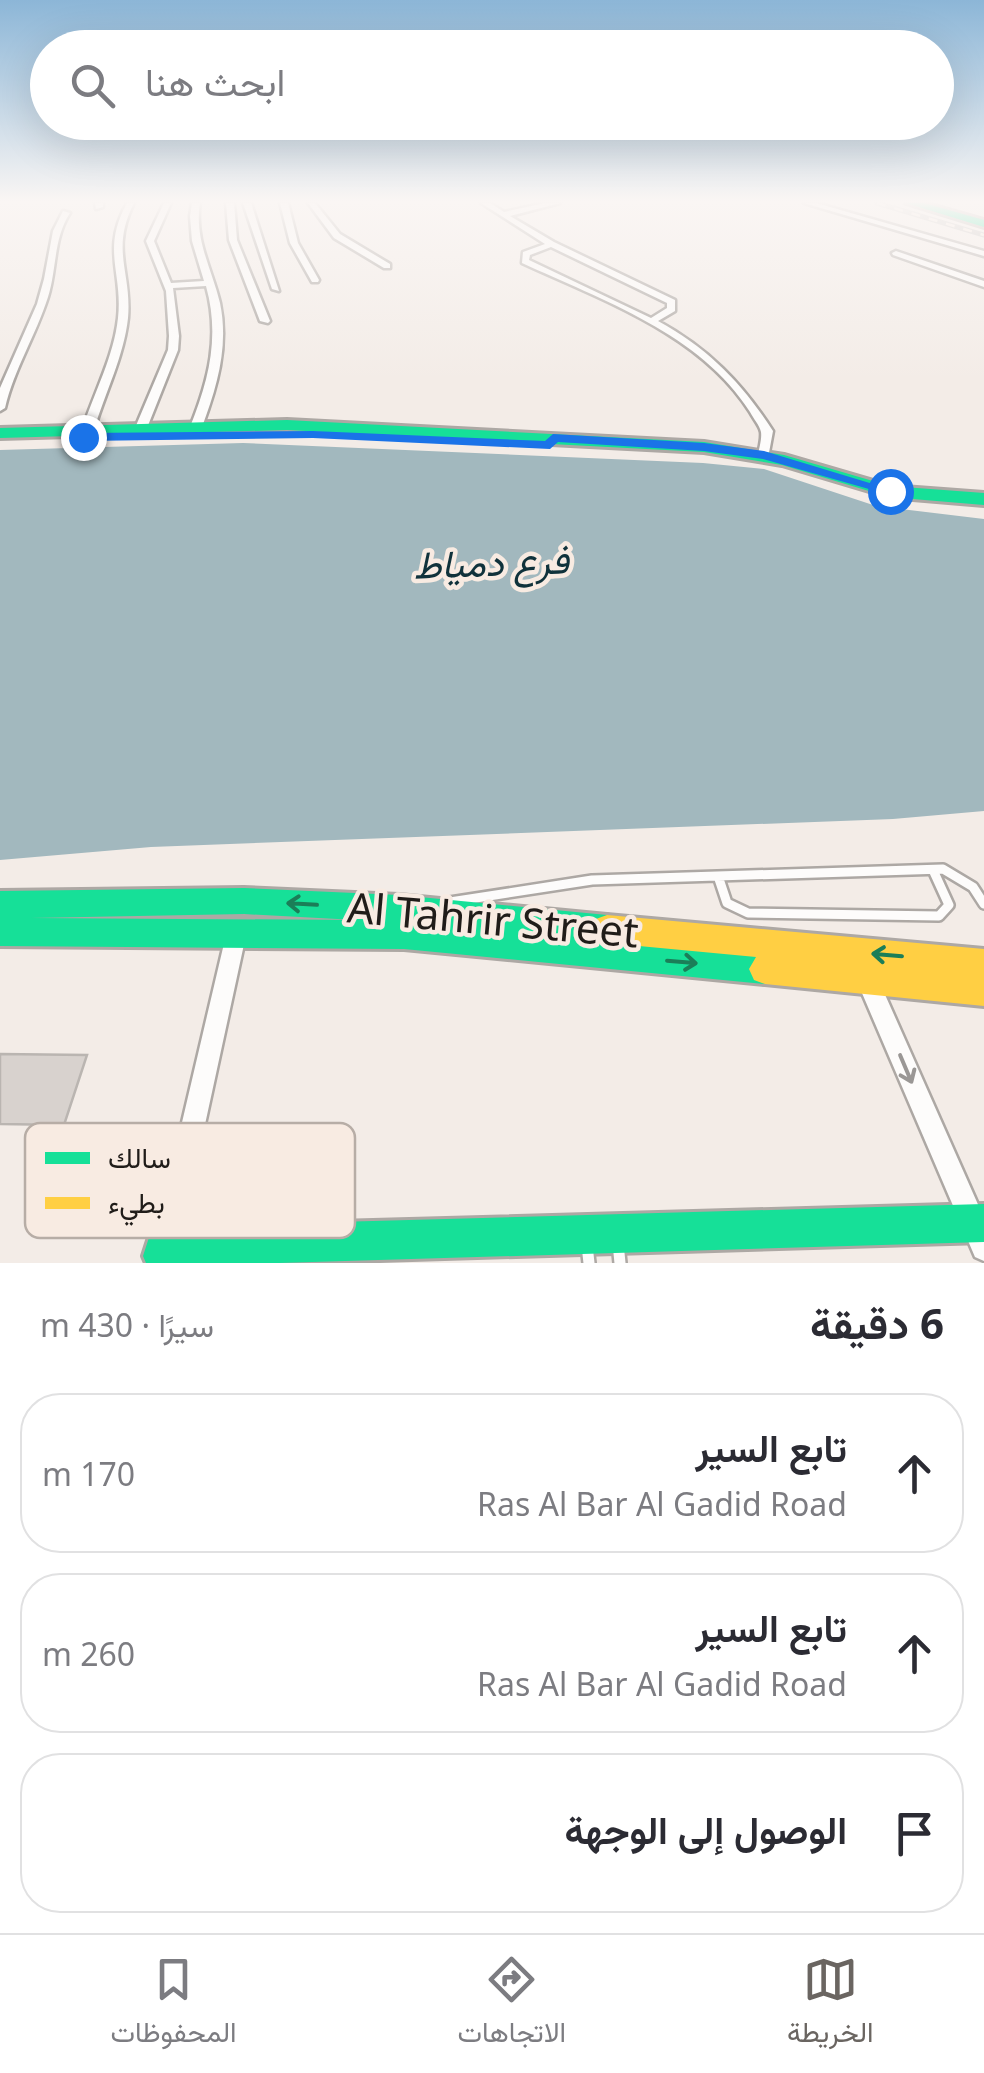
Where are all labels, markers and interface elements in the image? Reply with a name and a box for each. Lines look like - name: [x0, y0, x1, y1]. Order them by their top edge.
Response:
- search box: [30, 30, 954, 140]
- text: ابحث هنا: [145, 55, 285, 107]
- icon: search: [65, 58, 120, 113]
- route end: [61, 415, 107, 461]
- route start: [868, 469, 914, 515]
- water label: فرع دمياط: [412, 532, 571, 592]
- street label: Al Tahrir Street: [345, 877, 641, 960]
- one-way arrow: [286, 894, 318, 913]
- one-way arrow: [871, 946, 903, 965]
- one-way arrow: [666, 952, 698, 971]
- one-way arrow: [898, 1053, 916, 1084]
- legend: [25, 1123, 355, 1238]
- text: سالك: [108, 1138, 171, 1176]
- text: بطيء: [108, 1183, 165, 1226]
- text: 6 دقيقة: [810, 1294, 944, 1351]
- text: سيرًا · 430 m: [40, 1303, 214, 1346]
- text: تابع السير: [695, 1421, 847, 1473]
- icon: ahead: [887, 1446, 942, 1501]
- text: 170 m: [42, 1452, 135, 1495]
- text: Ras Al Bar Al Gadid Road: [477, 1482, 847, 1525]
- text: تابع السير: [695, 1601, 847, 1653]
- icon: ahead: [887, 1626, 942, 1681]
- text: 260 m: [42, 1632, 135, 1675]
- text: Ras Al Bar Al Gadid Road: [477, 1662, 847, 1705]
- text: الوصول إلى الوجهة: [565, 1803, 847, 1855]
- icon: arrive: [887, 1806, 942, 1861]
- tab: المحفوظات: [110, 1952, 237, 2057]
- tab: الاتجاهات: [457, 1952, 566, 2057]
- tab: الخريطة: [787, 1952, 874, 2057]

